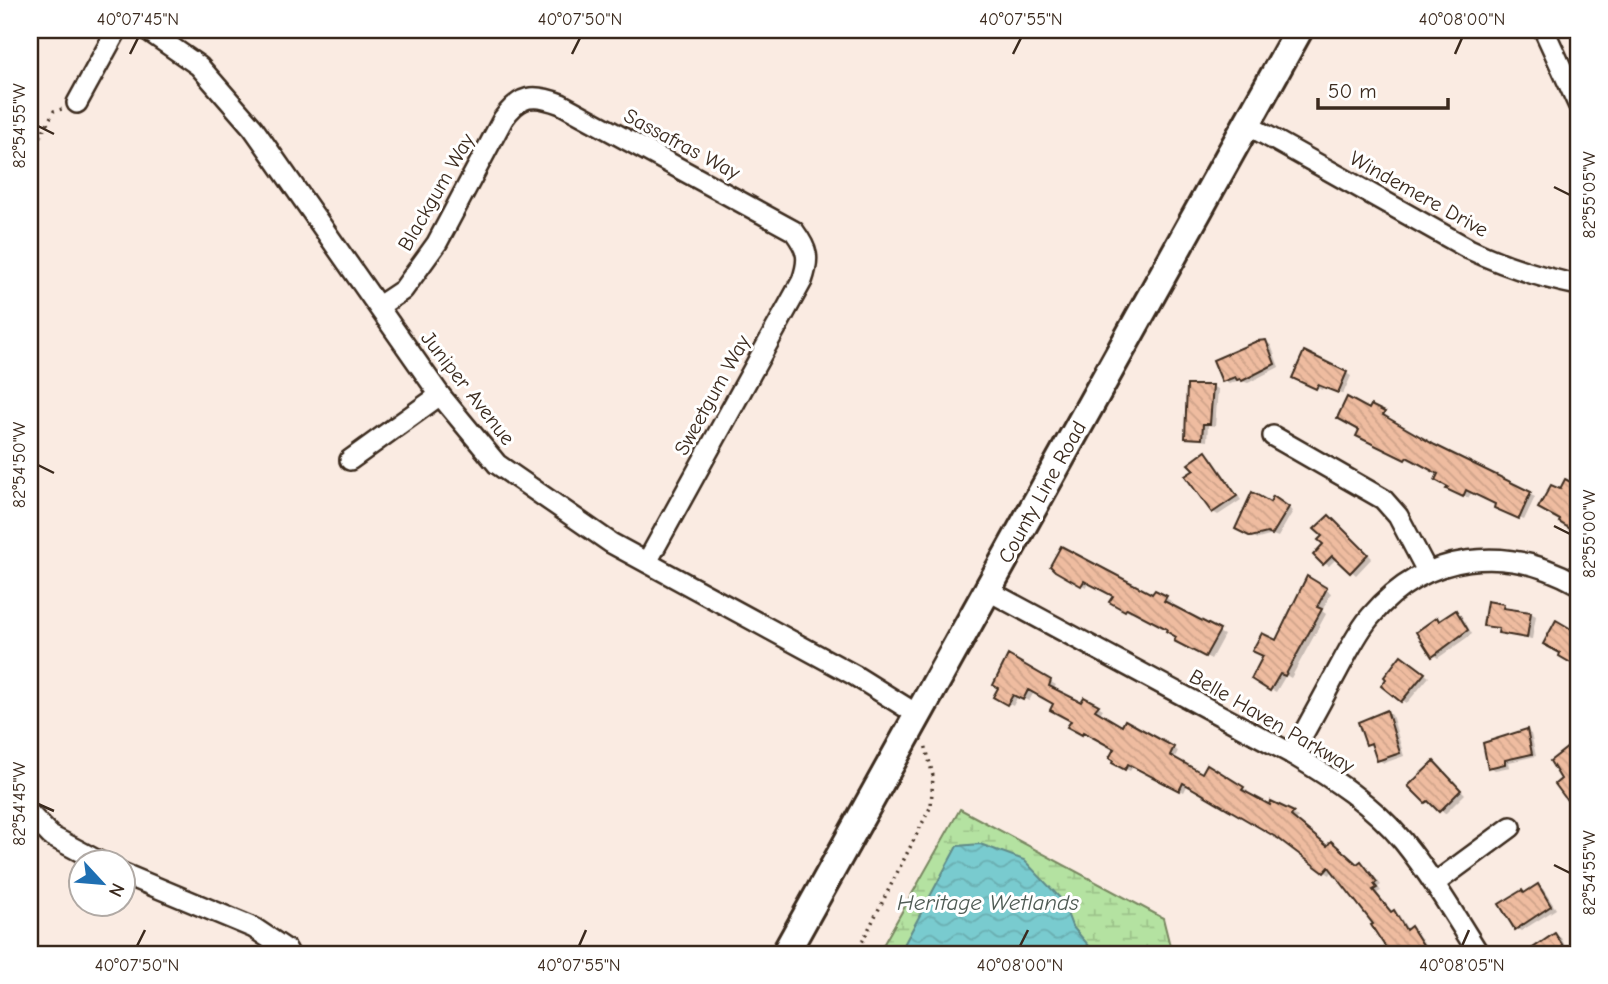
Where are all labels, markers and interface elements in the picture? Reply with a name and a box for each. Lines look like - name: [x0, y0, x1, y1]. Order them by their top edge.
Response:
- text: 40°07'45"N: [97, 9, 179, 30]
- text: 40°07'50"N: [538, 9, 622, 30]
- text: 40°07'55"N: [979, 9, 1063, 30]
- text: 40°08'00"N: [1419, 9, 1505, 30]
- scale bar: [1318, 66, 1447, 110]
- text: 50 m: [1328, 79, 1377, 103]
- text: 82°54'55"W: [9, 83, 30, 169]
- street label: Sassafras Way: [620, 103, 745, 185]
- street label: Blackgum Way: [393, 129, 480, 255]
- street label: Windemere Drive: [1345, 146, 1493, 242]
- text: 82°55'05"W: [1579, 151, 1600, 239]
- street label: Juniper Avenue: [416, 326, 520, 450]
- street label: Sweetgum Way: [669, 330, 755, 459]
- street label: County Line Road: [993, 417, 1091, 567]
- text: 82°54'50"W: [9, 421, 30, 508]
- text: 82°55'00"W: [1579, 489, 1600, 578]
- street label: Belle Haven Parkway: [1185, 664, 1359, 778]
- text: 82°54'45"W: [9, 762, 30, 846]
- text: 82°54'55"W: [1579, 830, 1600, 916]
- north arrow: [66, 848, 136, 918]
- text: N: [104, 880, 129, 900]
- water label: Heritage Wetlands: [897, 889, 1079, 916]
- text: 40°07'50"N: [95, 955, 179, 976]
- text: 40°07'55"N: [537, 955, 621, 976]
- text: 40°08'00"N: [977, 955, 1063, 976]
- text: 40°08'05"N: [1419, 955, 1505, 976]

